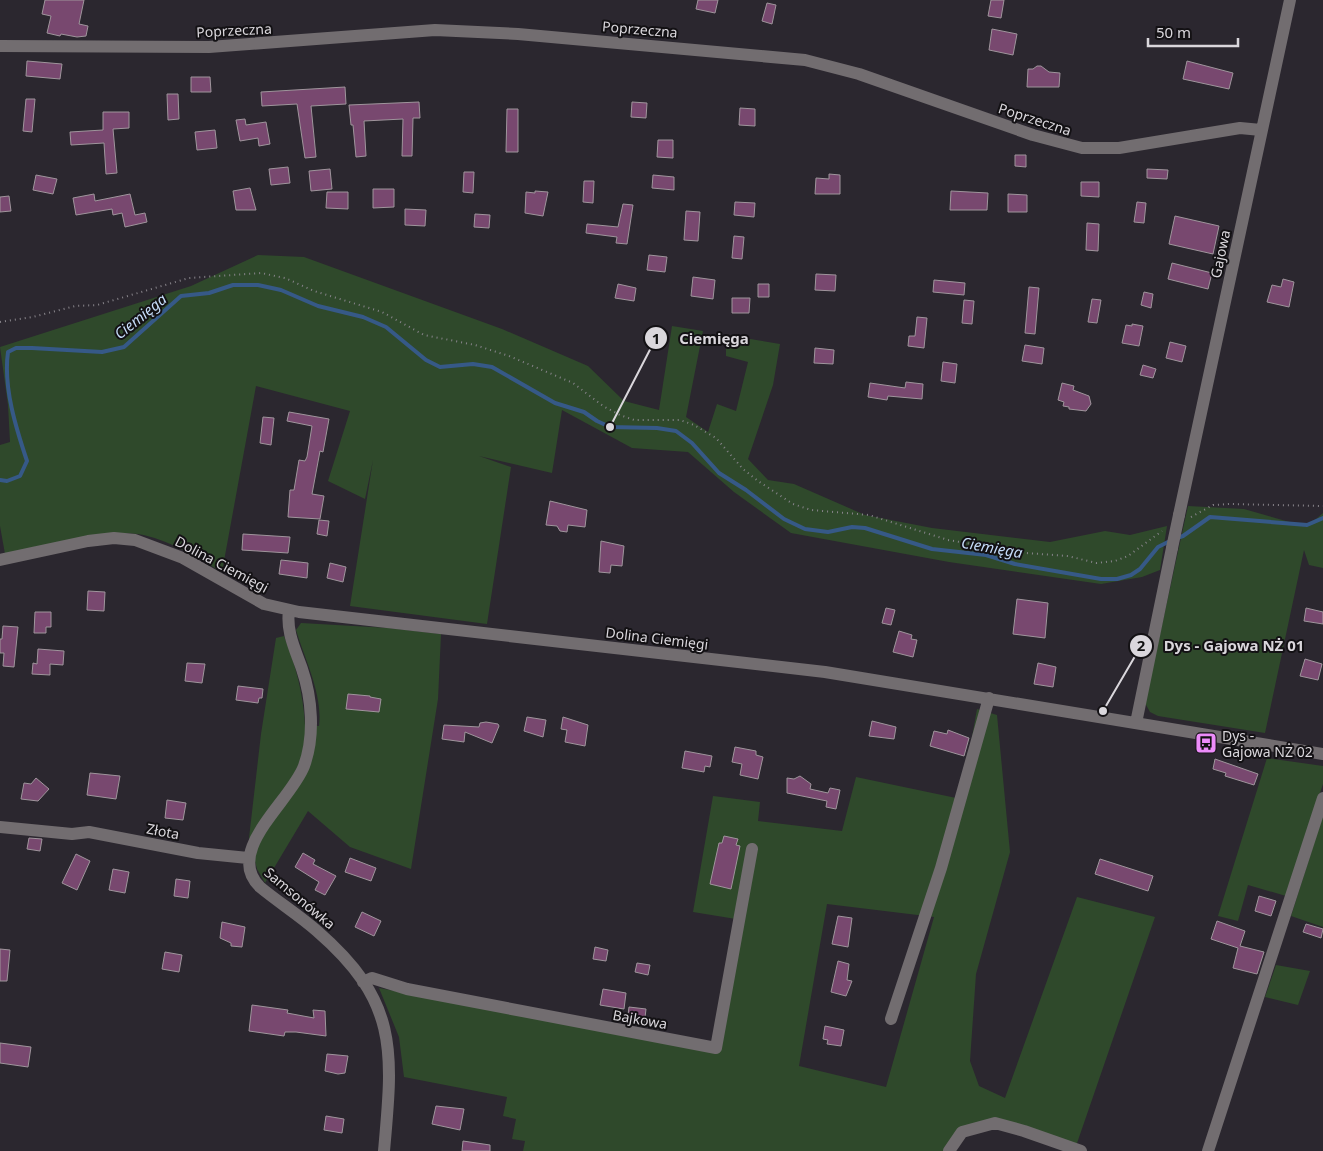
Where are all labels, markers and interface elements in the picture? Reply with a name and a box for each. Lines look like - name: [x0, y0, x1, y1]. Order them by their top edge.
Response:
- scale bar: [1148, 15, 1238, 47]
- street label: Poprzeczna: [602, 16, 678, 42]
- street label: Poprzeczna: [196, 19, 272, 41]
- text: 50 m: [1156, 22, 1191, 42]
- street label: Poprzeczna: [996, 98, 1074, 140]
- street label: Gajowa: [1206, 228, 1234, 280]
- water label: Ciemięga: [110, 288, 171, 343]
- callout: Ciemięga: [644, 323, 758, 353]
- text: 1: [652, 328, 660, 348]
- text: Ciemięga: [679, 328, 749, 348]
- street label: Dolina Ciemięgi: [172, 531, 272, 597]
- water label: Ciemięga: [960, 532, 1025, 562]
- street label: Dolina Ciemięgi: [605, 622, 709, 654]
- callout: Dys - Gajowa NŻ 01: [1128, 631, 1314, 661]
- text: 2: [1137, 635, 1146, 655]
- text: Dys - Gajowa NŻ 01: [1164, 635, 1304, 655]
- place label: Dys - Gajowa NŻ 02: [1222, 726, 1313, 761]
- bus stop icon: Dys - Gajowa NŻ 02: [1194, 731, 1218, 755]
- street label: Złota: [145, 819, 181, 843]
- street label: Samsonówka: [261, 863, 339, 933]
- street label: Bajkowa: [611, 1005, 669, 1033]

